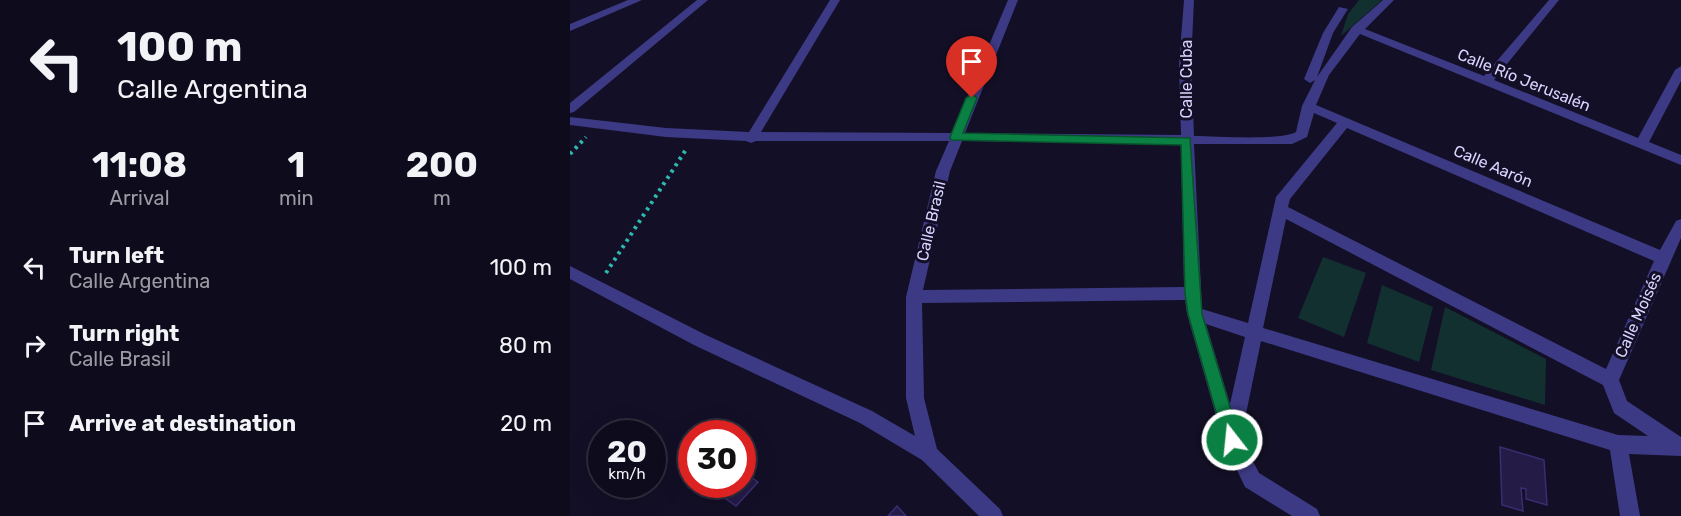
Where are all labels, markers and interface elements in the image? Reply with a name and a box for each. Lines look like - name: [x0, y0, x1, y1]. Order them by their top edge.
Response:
- text: 100 m: [117, 22, 242, 72]
- icon: left: [18, 24, 96, 102]
- pin: [946, 36, 997, 98]
- street label: Calle Cuba: [1177, 40, 1196, 118]
- icon: arrive: [955, 45, 988, 78]
- street label: Calle Río Jerusalén: [1455, 45, 1593, 115]
- text: Calle Argentina: [117, 73, 308, 105]
- street label: Calle Aarón: [1451, 141, 1535, 191]
- text: 11:08: [92, 143, 187, 186]
- text: 1: [287, 143, 305, 186]
- text: 200: [406, 143, 478, 186]
- street label: Calle Brasil: [913, 179, 949, 263]
- text: Arrival: [109, 186, 170, 210]
- text: min: [279, 186, 314, 210]
- text: m: [433, 186, 451, 210]
- text: Turn left: [69, 242, 164, 269]
- icon: left: [18, 251, 51, 284]
- text: 100 m: [490, 254, 552, 281]
- text: Calle Argentina: [69, 269, 210, 293]
- street label: Calle Moisés: [1611, 269, 1665, 361]
- text: Turn right: [69, 320, 179, 347]
- icon: right: [18, 329, 51, 362]
- text: 80 m: [499, 332, 552, 359]
- text: Calle Brasil: [69, 347, 171, 371]
- icon: arrive: [18, 407, 51, 440]
- position arrow: [1200, 408, 1264, 472]
- text: Arrive at destination: [69, 410, 296, 437]
- text: 20 m: [500, 410, 552, 437]
- speed limit sign: 30: [678, 420, 756, 498]
- text: 20: [607, 434, 647, 470]
- text: km/h: [608, 465, 646, 483]

